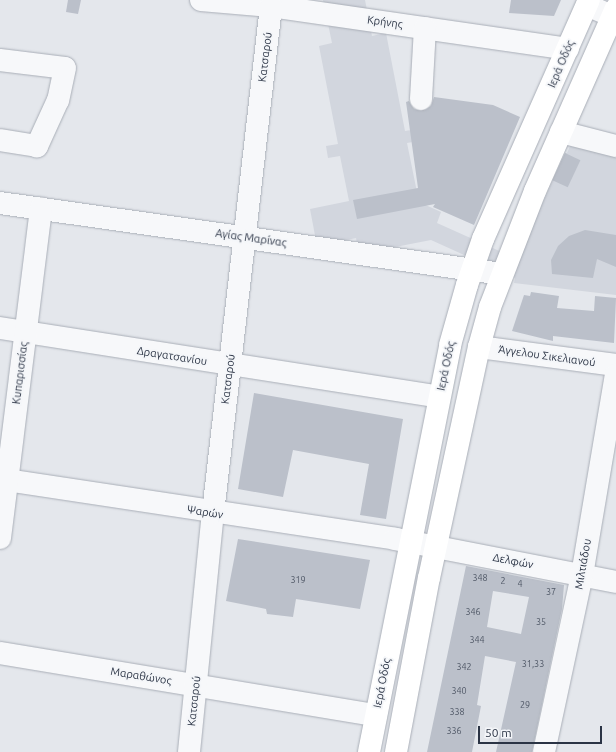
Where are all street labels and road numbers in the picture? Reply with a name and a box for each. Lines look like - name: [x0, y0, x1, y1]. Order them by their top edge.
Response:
- street label: Κρήνης: [366, 13, 404, 31]
- street label: Κατσαρού: [255, 31, 275, 83]
- street label: Ιερά Οδός: [545, 38, 577, 90]
- street label: Αγίας Μαρίνας: [215, 226, 287, 250]
- street label: Ιερά Οδός: [434, 340, 458, 392]
- street label: Κυπαρισσίας: [10, 341, 30, 405]
- street label: Άγγελου Σικελιανού: [498, 343, 596, 369]
- street label: Δραγατσανίου: [136, 344, 208, 368]
- street label: Κατσαρού: [218, 353, 238, 405]
- street label: Ψαρών: [186, 503, 224, 521]
- street label: Μιλτιάδου: [572, 538, 594, 590]
- street label: Δελφών: [492, 551, 534, 571]
- street label: Ιερά Οδός: [371, 657, 393, 709]
- street label: Μαραθώνος: [109, 665, 173, 687]
- street label: Κατσαρού: [185, 675, 203, 727]

